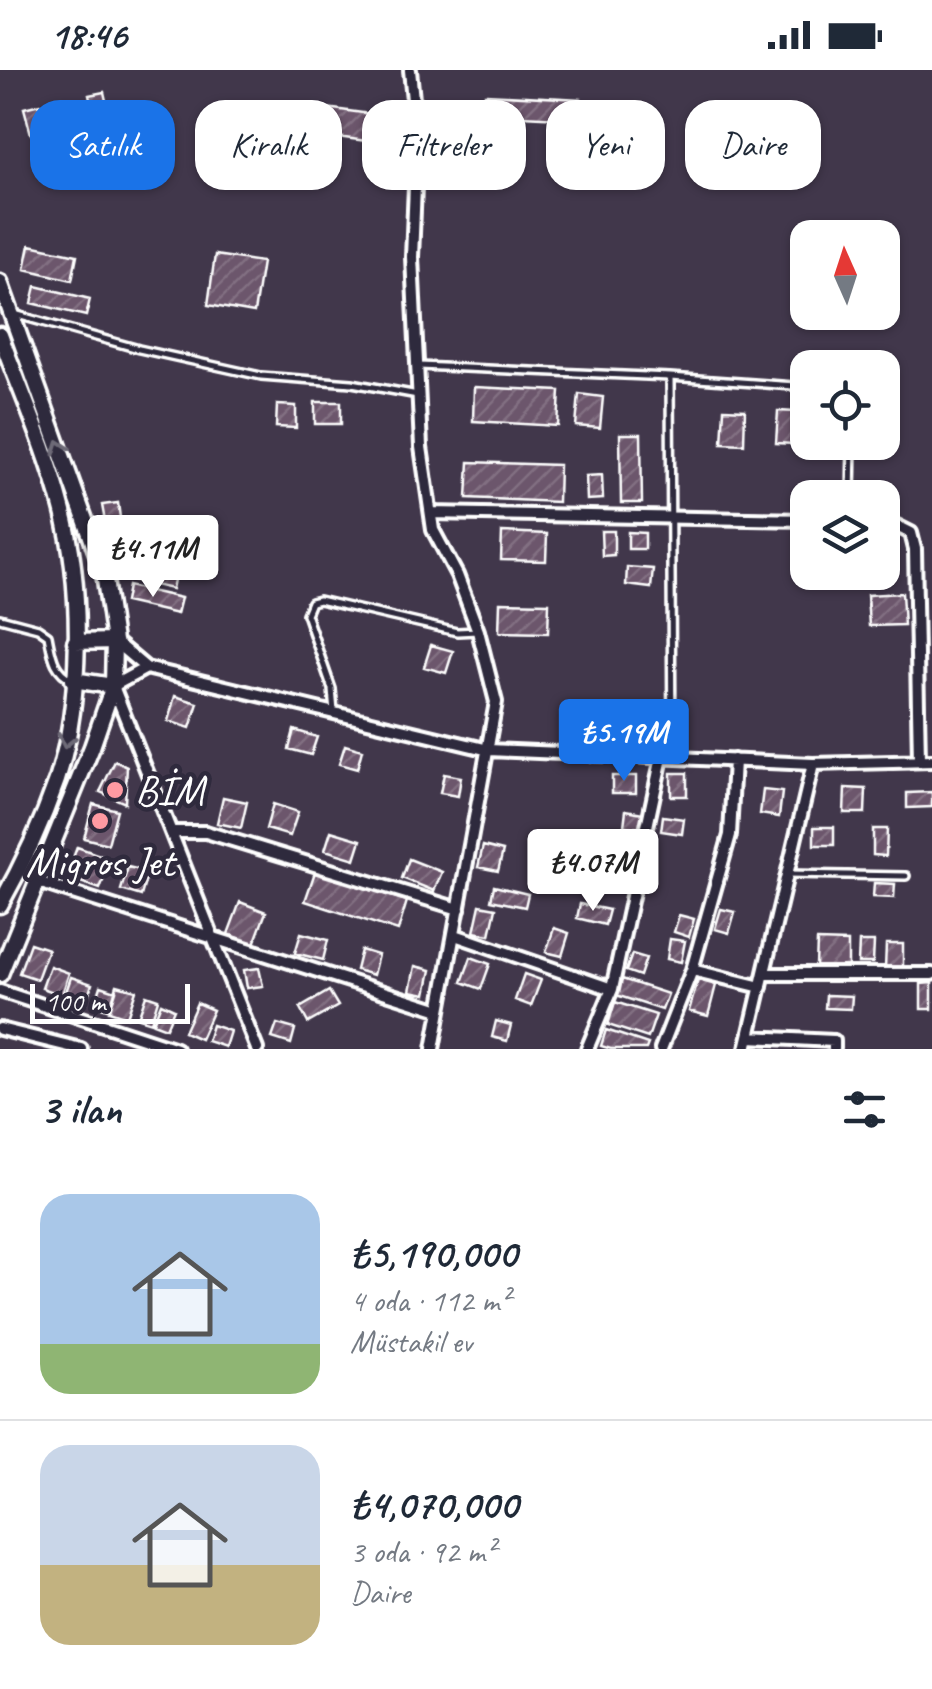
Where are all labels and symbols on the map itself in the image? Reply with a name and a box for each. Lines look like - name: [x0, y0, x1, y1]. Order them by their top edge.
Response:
- north arrow: [790, 220, 900, 330]
- one-way arrow: [51, 440, 72, 457]
- pin: ₺4.11M: [72, 515, 234, 600]
- pin: ₺5.19M: [543, 699, 705, 784]
- one-way arrow: [56, 732, 77, 749]
- place label: BİM: [135, 764, 208, 817]
- marker: BİM: [104, 779, 126, 801]
- marker: Migros Jet: [89, 810, 111, 832]
- pin: ₺4.07M: [512, 829, 674, 914]
- place label: Migros Jet: [26, 836, 178, 889]
- scale bar: [30, 979, 190, 1024]

